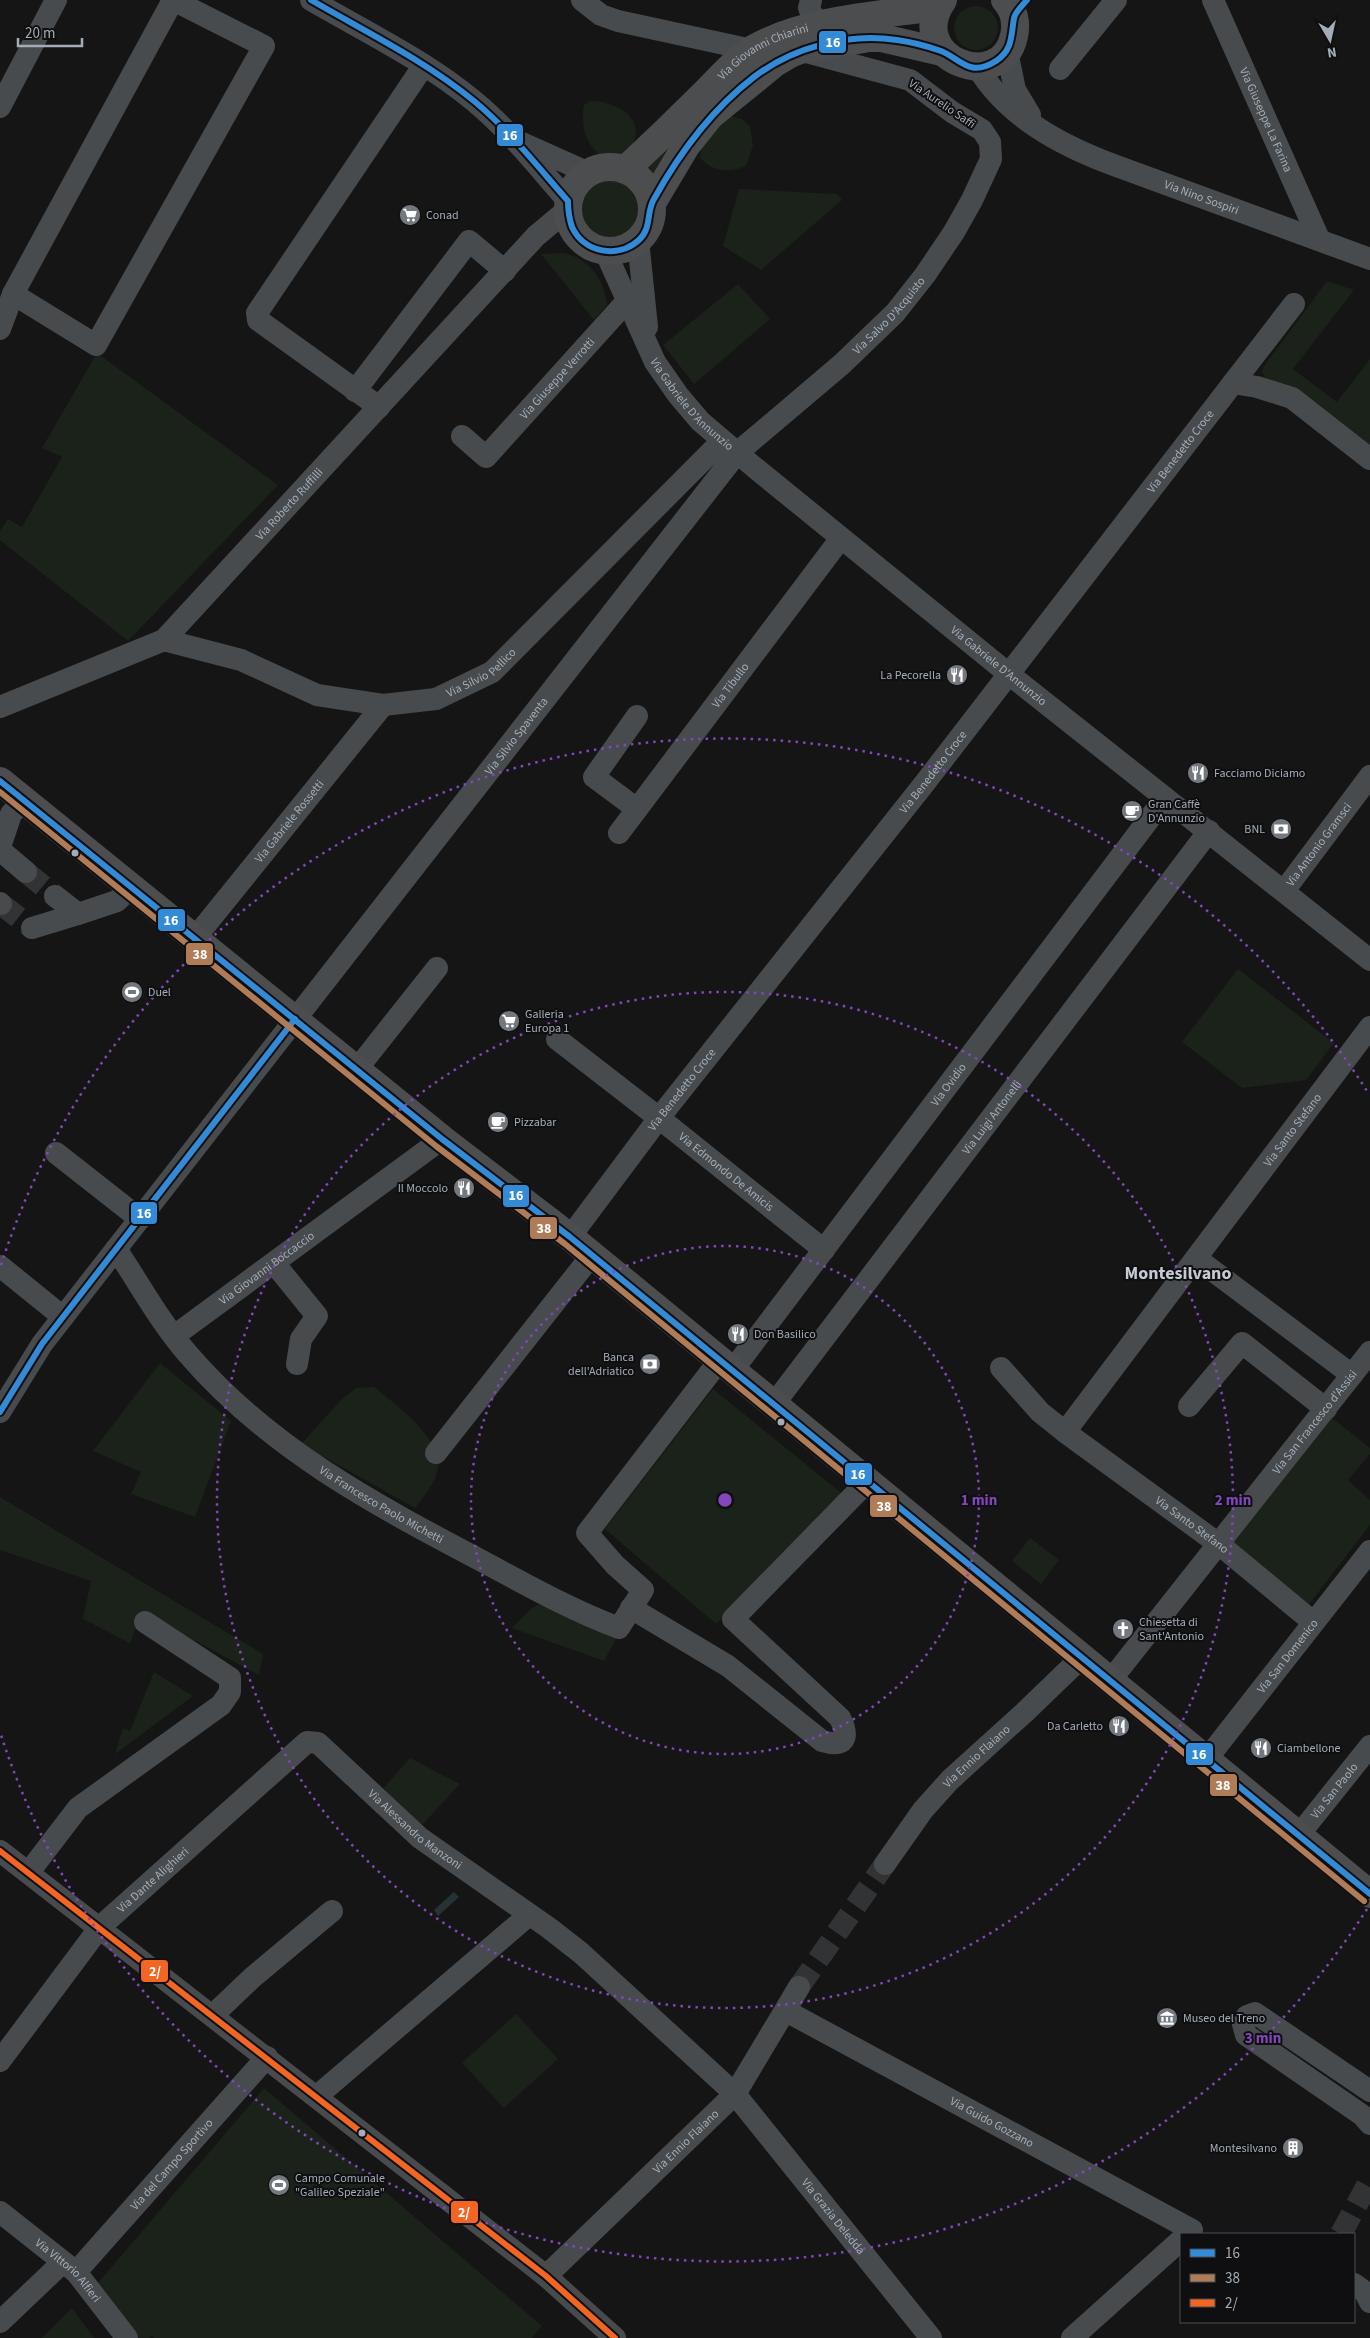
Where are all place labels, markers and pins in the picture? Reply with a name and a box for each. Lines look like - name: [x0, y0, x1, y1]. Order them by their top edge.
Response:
- supermarket icon: Conad: [398, 203, 422, 227]
- place label: Conad: [426, 207, 459, 224]
- restaurant icon: La Pecorella: [945, 663, 969, 687]
- place label: La Pecorella: [880, 667, 941, 684]
- restaurant icon: Facciamo Diciamo: [1186, 761, 1210, 785]
- place label: Facciamo Diciamo: [1214, 765, 1305, 782]
- place label: Gran Caffè D'Annunzio: [1148, 796, 1205, 827]
- cafe icon: Gran Caffè D'Annunzio: [1120, 799, 1144, 823]
- bank icon: BNL: [1269, 817, 1293, 841]
- place label: BNL: [1244, 821, 1265, 838]
- unlabelled marker: [70, 848, 80, 858]
- sports icon: Duel: [120, 980, 144, 1004]
- place label: Duel: [148, 984, 171, 1001]
- place label: Galleria Europa 1: [525, 1006, 569, 1037]
- supermarket icon: Galleria Europa 1: [497, 1009, 521, 1033]
- cafe icon: Pizzabar: [486, 1110, 510, 1134]
- place label: Pizzabar: [514, 1114, 557, 1131]
- restaurant icon: Il Moccolo: [452, 1176, 476, 1200]
- place label: Il Moccolo: [398, 1180, 448, 1197]
- restaurant icon: Don Basilico: [726, 1322, 750, 1346]
- place label: Don Basilico: [754, 1326, 816, 1343]
- place label: Banca dell'Adriatico: [568, 1349, 634, 1380]
- bank icon: Banca dell'Adriatico: [638, 1352, 662, 1376]
- unlabelled marker: [776, 1417, 786, 1427]
- centre of rings: [716, 1491, 734, 1509]
- place label: Chiesetta di Sant'Antonio: [1139, 1614, 1204, 1645]
- church icon: Chiesetta di Sant'Antonio: [1111, 1617, 1135, 1641]
- restaurant icon: Da Carletto: [1107, 1714, 1131, 1738]
- place label: Da Carletto: [1047, 1718, 1103, 1735]
- restaurant icon: Ciambellone: [1249, 1736, 1273, 1760]
- place label: Ciambellone: [1277, 1740, 1341, 1757]
- museum icon: Museo del Treno: [1155, 2006, 1179, 2030]
- place label: Museo del Treno: [1183, 2010, 1265, 2027]
- unlabelled marker: [357, 2128, 367, 2138]
- building icon: Montesilvano: [1281, 2136, 1305, 2160]
- place label: Montesilvano: [1210, 2140, 1277, 2157]
- place label: Campo Comunale "Galileo Speziale": [295, 2170, 385, 2201]
- sports icon: Campo Comunale "Galileo Speziale": [267, 2173, 291, 2197]

